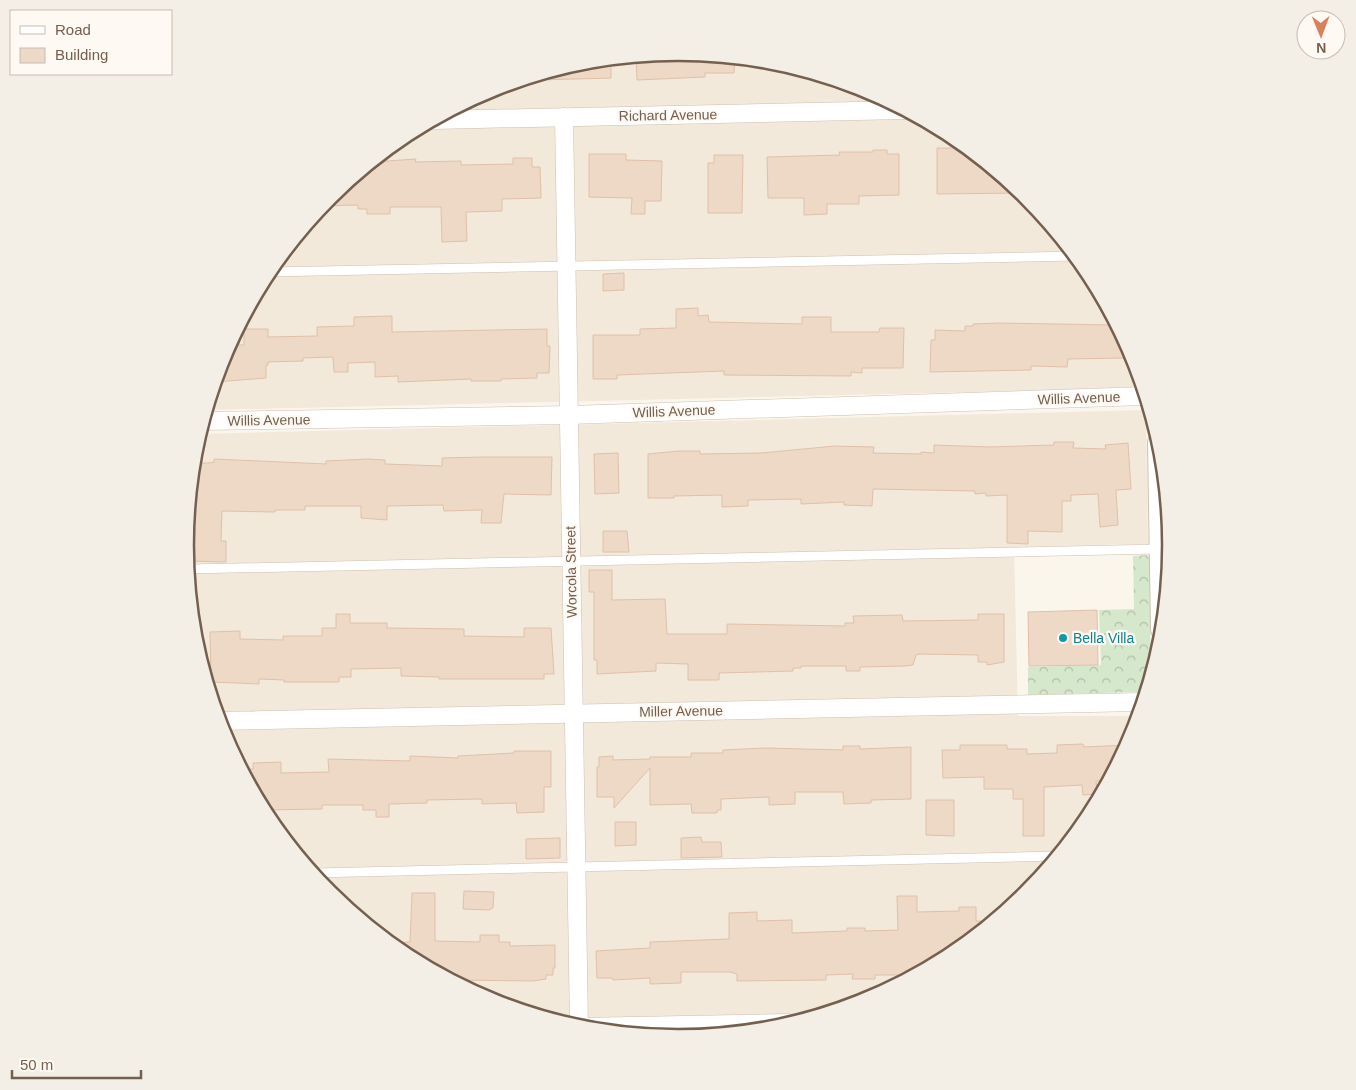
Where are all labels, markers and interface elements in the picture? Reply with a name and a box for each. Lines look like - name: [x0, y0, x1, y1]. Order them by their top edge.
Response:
- legend: [10, 10, 172, 75]
- north arrow: [1296, 10, 1346, 60]
- text: Road: [55, 21, 91, 38]
- text: N: [1316, 40, 1326, 56]
- text: Building: [55, 46, 108, 63]
- street label: Richard Avenue: [619, 106, 718, 124]
- street label: Willis Avenue: [1037, 389, 1121, 407]
- street label: Willis Avenue: [632, 402, 716, 420]
- street label: Willis Avenue: [227, 411, 311, 429]
- street label: Worcola Street: [562, 526, 580, 618]
- place label: Bella Villa: [1073, 630, 1134, 646]
- marker: Bella Villa: [1057, 632, 1069, 644]
- street label: Miller Avenue: [639, 702, 723, 720]
- scale bar: [12, 1048, 141, 1080]
- text: 50 m: [20, 1056, 53, 1073]

